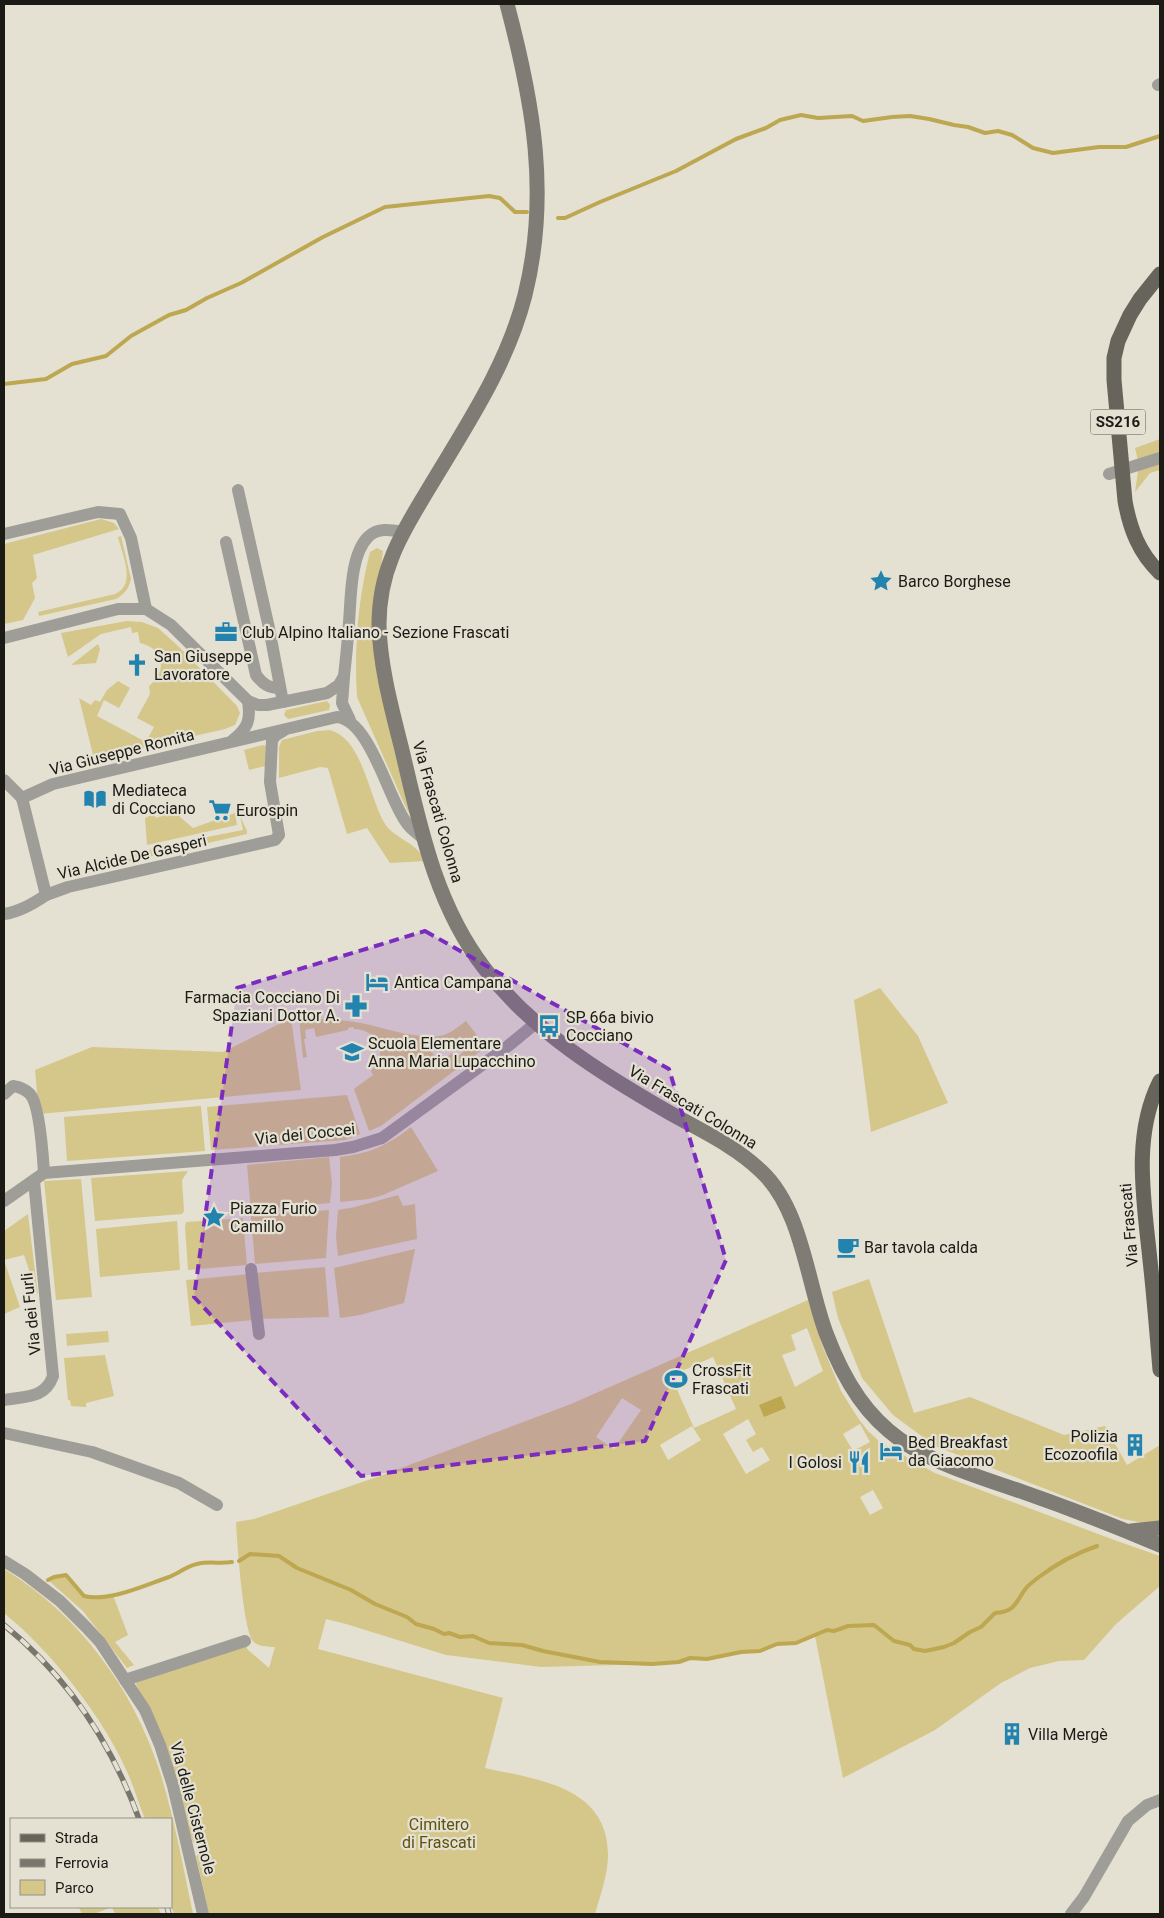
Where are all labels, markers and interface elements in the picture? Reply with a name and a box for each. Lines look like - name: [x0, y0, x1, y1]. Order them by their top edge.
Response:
- road number: SS216: [1090, 410, 1146, 434]
- place icon: Barco Borghese: [868, 568, 894, 594]
- place label: Barco Borghese: [898, 572, 1011, 591]
- office icon: Club Alpino Italiano - Sezione Frascati: [213, 619, 239, 645]
- place label: Club Alpino Italiano - Sezione Frascati: [242, 623, 509, 642]
- place label: San Giuseppe Lavoratore: [154, 647, 252, 684]
- church icon: San Giuseppe Lavoratore: [124, 652, 150, 678]
- street label: Via Giuseppe Romita: [48, 725, 196, 779]
- street label: Via Frascati Colonna: [409, 739, 467, 885]
- place label: Mediateca di Cocciano: [112, 781, 196, 818]
- library icon: Mediateca di Cocciano: [82, 786, 108, 812]
- supermarket icon: Eurospin: [207, 797, 233, 823]
- place label: Eurospin: [236, 801, 298, 820]
- street label: Via Alcide De Gasperi: [56, 831, 208, 883]
- hotel icon: Antica Campana: [364, 969, 390, 995]
- place label: Antica Campana: [394, 973, 512, 992]
- place label: Farmacia Cocciano Di Spaziani Dottor A.: [184, 988, 340, 1025]
- pharmacy icon: Farmacia Cocciano Di Spaziani Dottor A.: [343, 993, 369, 1019]
- place label: SP 66a bivio Cocciano: [566, 1008, 654, 1045]
- bus stop icon: SP 66a bivio Cocciano: [536, 1013, 562, 1039]
- place label: Scuola Elementare Anna Maria Lupacchino: [368, 1034, 536, 1071]
- school or university icon: Scuola Elementare Anna Maria Lupacchino: [339, 1039, 365, 1065]
- street label: Via Frascati Colonna: [625, 1061, 761, 1153]
- street label: Via dei Coccei: [254, 1119, 356, 1149]
- street label: Via Frascati: [1116, 1182, 1142, 1268]
- place label: Piazza Furio Camillo: [230, 1199, 317, 1236]
- place icon: Piazza Furio Camillo: [201, 1204, 227, 1230]
- cafe icon: Bar tavola calda: [835, 1234, 861, 1260]
- place label: Bar tavola calda: [864, 1238, 978, 1257]
- street label: Via dei Furli: [17, 1272, 45, 1356]
- place label: CrossFit Frascati: [692, 1361, 751, 1398]
- sports icon: CrossFit Frascati: [663, 1366, 689, 1392]
- place label: Polizia Ecozoofila: [1044, 1427, 1118, 1464]
- building icon: Polizia Ecozoofila: [1122, 1432, 1148, 1458]
- place label: Bed Breakfast da Giacomo: [908, 1433, 1008, 1470]
- hotel icon: Bed Breakfast da Giacomo: [878, 1438, 904, 1464]
- restaurant icon: I Golosi: [846, 1449, 872, 1475]
- place label: I Golosi: [788, 1453, 842, 1472]
- building icon: Villa Mergè: [999, 1721, 1025, 1747]
- place label: Villa Mergè: [1028, 1725, 1108, 1744]
- street label: Via delle Cisternole: [166, 1740, 220, 1876]
- park label: Cimitero di Frascati: [402, 1815, 476, 1852]
- legend: [10, 1818, 172, 1908]
- text: Strada: [55, 1829, 98, 1847]
- text: Ferrovia: [55, 1854, 109, 1872]
- text: Parco: [55, 1879, 94, 1897]

